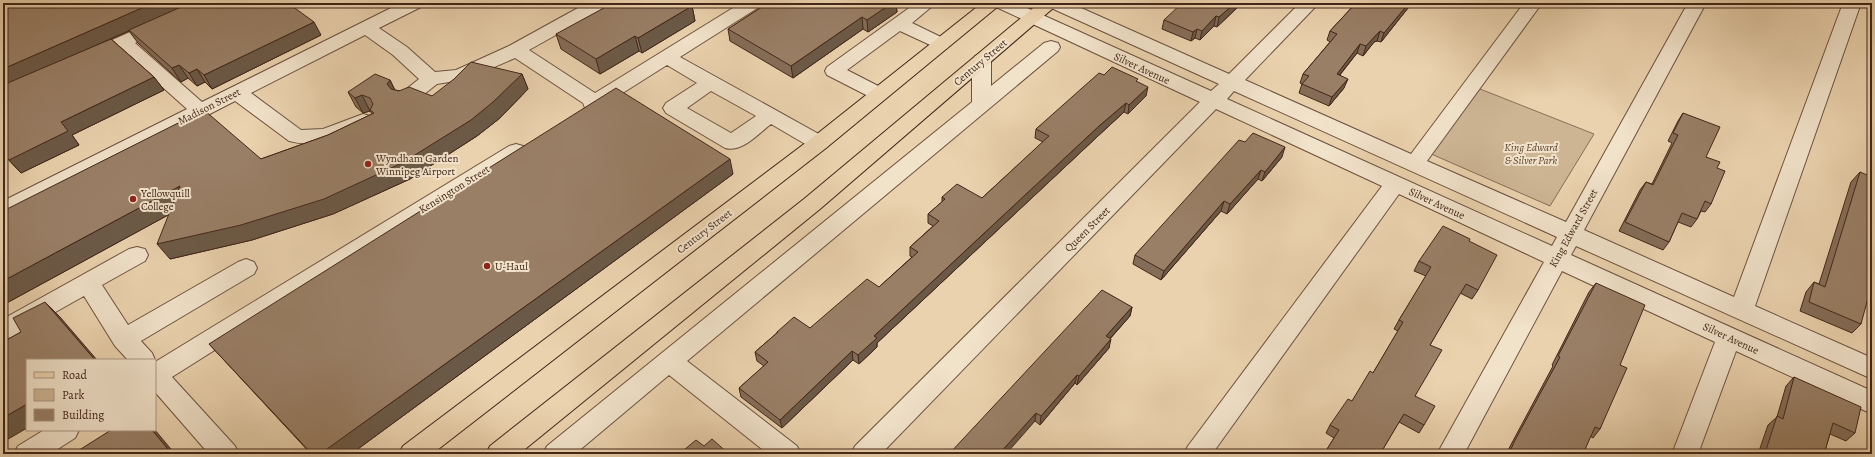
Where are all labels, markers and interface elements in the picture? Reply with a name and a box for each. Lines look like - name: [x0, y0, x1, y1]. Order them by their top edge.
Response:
- street label: Century Street: [950, 35, 1011, 89]
- street label: Silver Avenue: [1111, 49, 1172, 88]
- street label: Madison Street: [175, 84, 243, 129]
- park label: King Edward & Silver Park: [1504, 140, 1558, 168]
- place label: Wyndham Garden Winnipeg Airport: [375, 151, 458, 179]
- marker: Wyndham Garden Winnipeg Airport: [363, 159, 373, 169]
- street label: Kensington Street: [416, 161, 493, 217]
- street label: Silver Avenue: [1406, 184, 1467, 223]
- place label: Yellowquill College: [140, 186, 190, 214]
- street label: King Edward Street: [1546, 186, 1601, 270]
- marker: Yellowquill College: [128, 194, 138, 204]
- street label: Queen Street: [1061, 203, 1114, 255]
- street label: Century Street: [674, 205, 735, 257]
- place label: U-Haul: [495, 259, 528, 274]
- marker: U-Haul: [482, 261, 492, 271]
- street label: Silver Avenue: [1700, 319, 1761, 358]
- legend: [26, 359, 156, 431]
- text: Road: [62, 367, 88, 383]
- text: Park: [62, 387, 85, 403]
- text: Building: [62, 407, 104, 423]

